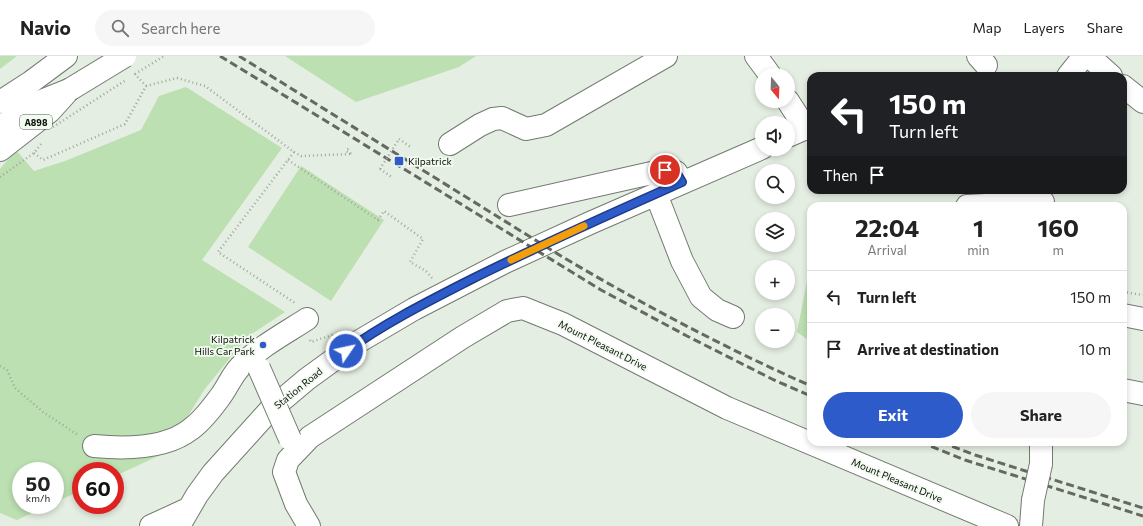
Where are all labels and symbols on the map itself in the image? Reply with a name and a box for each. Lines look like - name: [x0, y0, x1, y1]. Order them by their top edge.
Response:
- north arrow: [755, 68, 795, 108]
- road number: A898: [20, 115, 52, 129]
- pin: [648, 153, 682, 187]
- marker: Kilpatrick: [393, 155, 405, 167]
- place label: Kilpatrick: [408, 155, 453, 167]
- street label: Mount Pleasant Drive: [557, 317, 649, 373]
- position arrow: [325, 330, 367, 372]
- place label: Kilpatrick Hills Car Park: [194, 333, 256, 357]
- marker: Kilpatrick Hills Car Park: [258, 340, 268, 350]
- street label: Station Road: [271, 365, 325, 411]
- street label: Mount Pleasant Drive: [850, 455, 944, 505]
- speed limit sign: 60: [72, 462, 124, 514]

